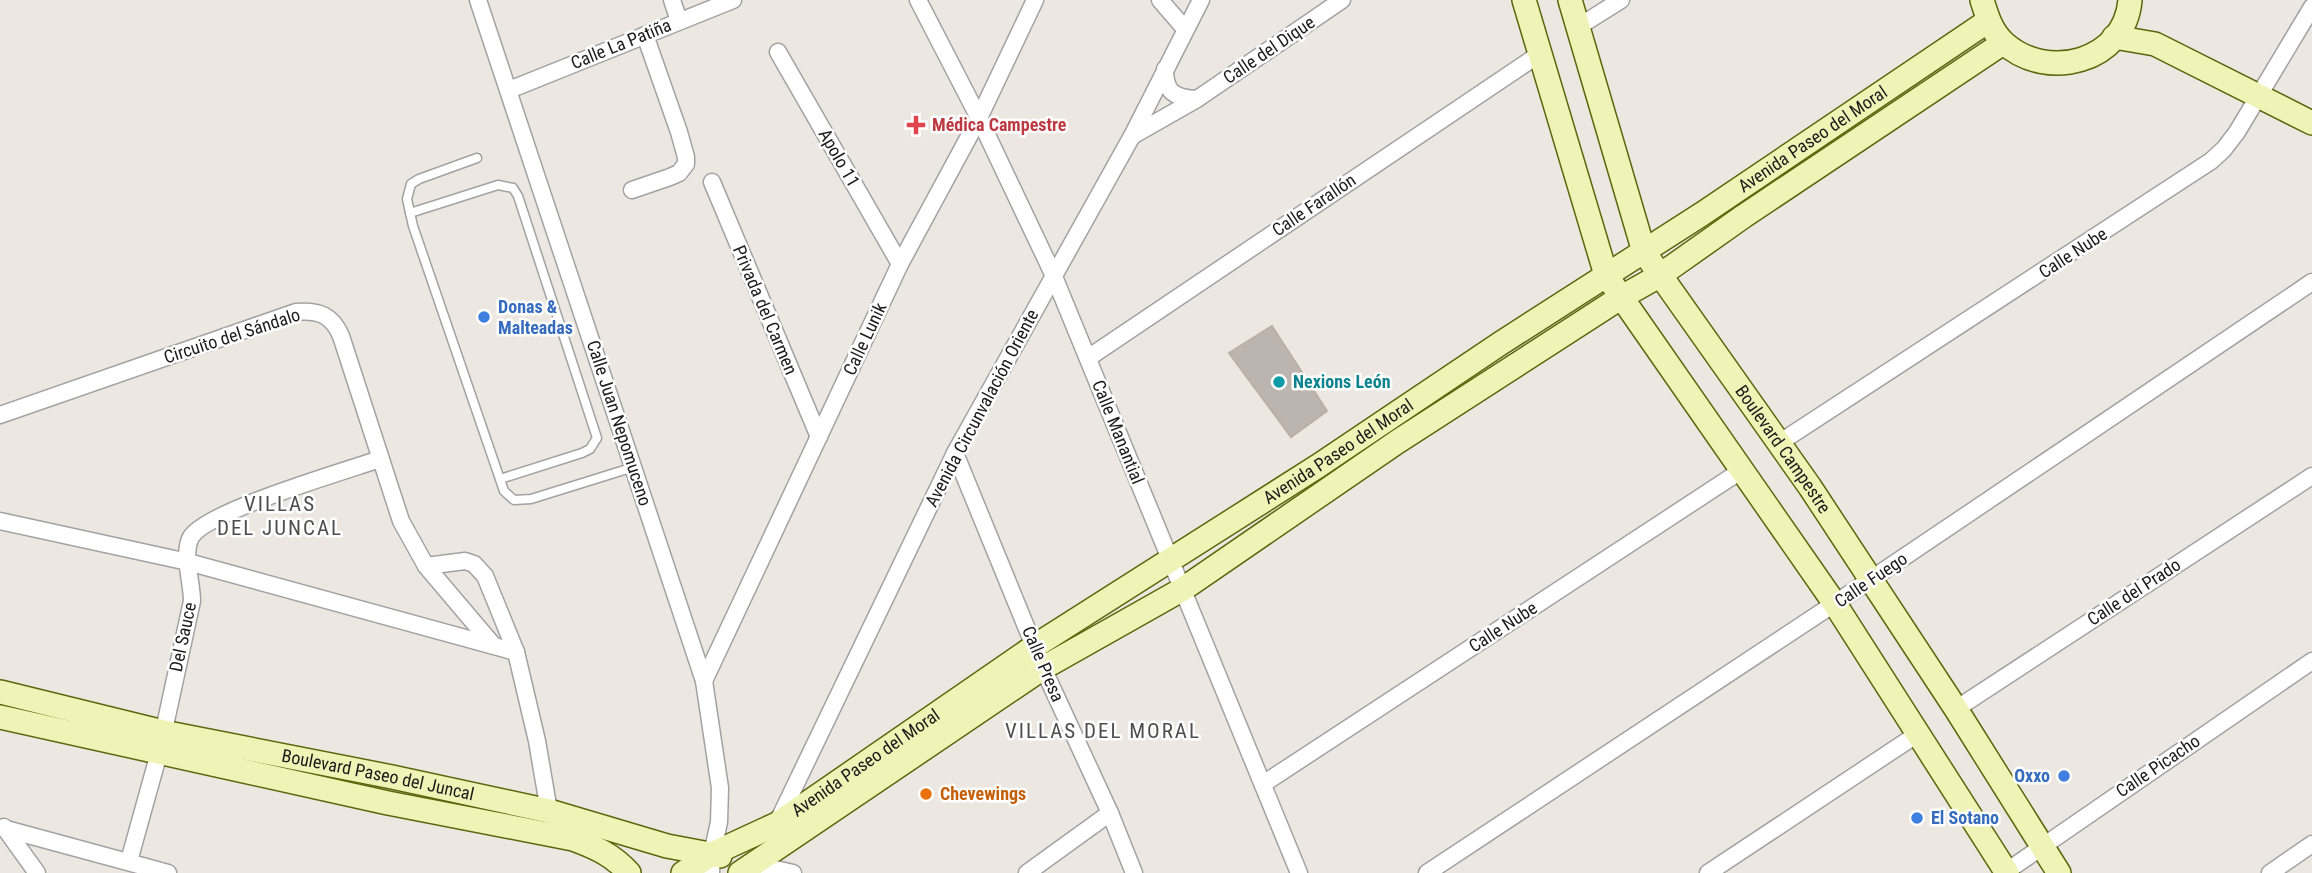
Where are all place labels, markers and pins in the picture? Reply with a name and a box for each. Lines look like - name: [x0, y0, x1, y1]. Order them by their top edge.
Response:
- place label: Médica Campestre: [932, 114, 1067, 135]
- marker: Médica Campestre: [906, 115, 926, 135]
- place label: Donas & Malteadas: [498, 296, 573, 338]
- marker: Donas & Malteadas: [476, 309, 492, 325]
- place label: Nexions León: [1293, 371, 1391, 392]
- marker: Nexions León: [1271, 374, 1287, 390]
- place label: Oxxo: [2014, 765, 2050, 786]
- marker: Oxxo: [2056, 768, 2072, 784]
- place label: Chevewings: [940, 783, 1026, 804]
- marker: Chevewings: [918, 786, 934, 802]
- place label: El Sotano: [1931, 807, 1999, 828]
- marker: El Sotano: [1909, 810, 1925, 826]

